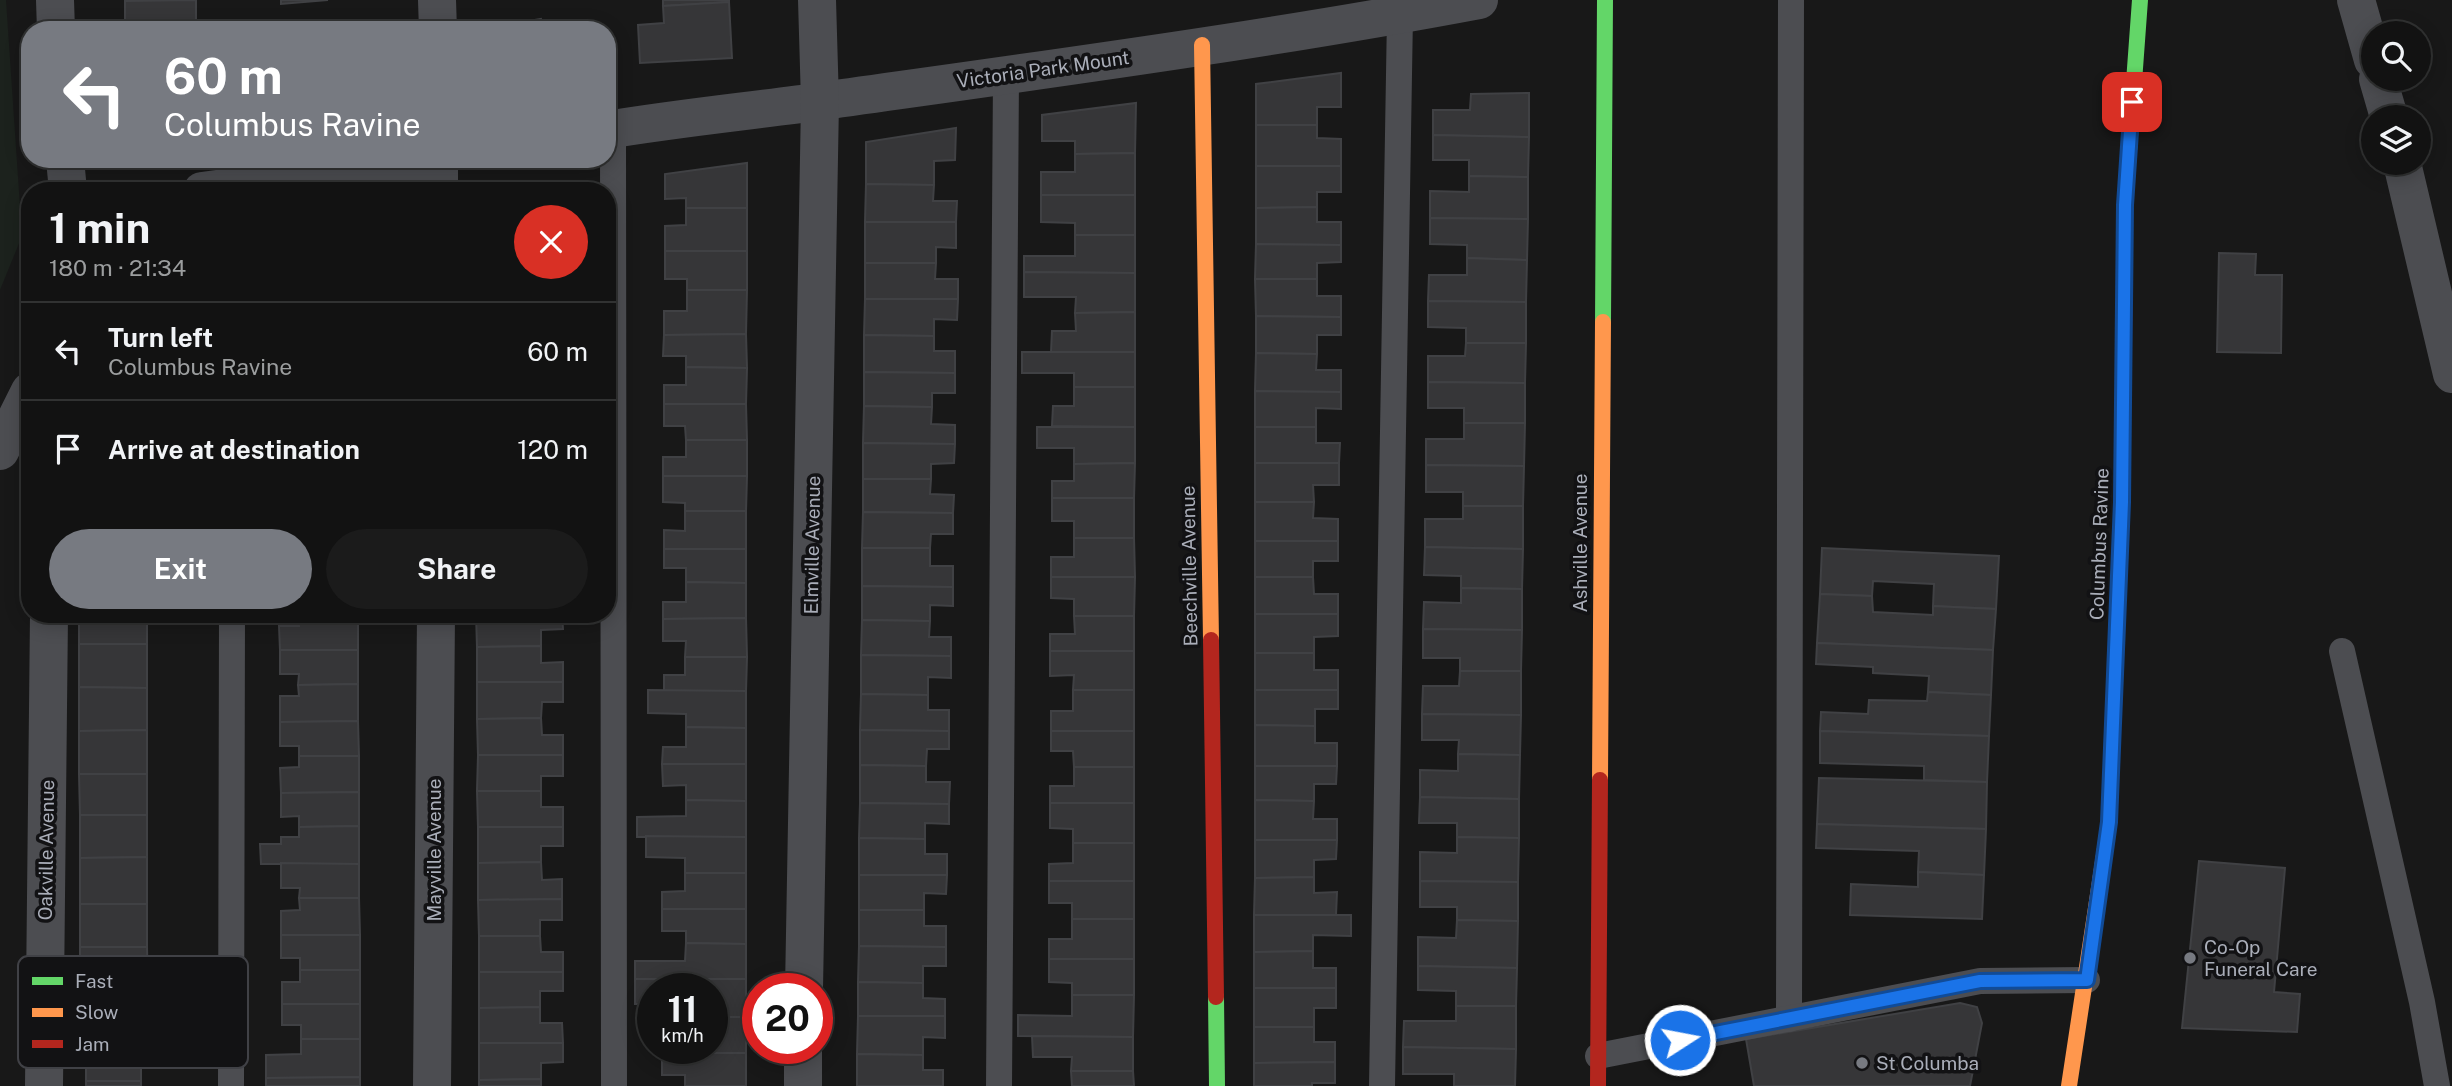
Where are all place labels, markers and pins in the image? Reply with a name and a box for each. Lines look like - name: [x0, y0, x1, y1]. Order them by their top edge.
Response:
- pin: [2102, 72, 2162, 132]
- place label: Co-Op Funeral Care: [2204, 936, 2317, 980]
- marker: Co-Op Funeral Care: [2182, 950, 2198, 966]
- place label: St Columba: [1876, 1052, 1979, 1074]
- marker: St Columba: [1854, 1055, 1870, 1071]

